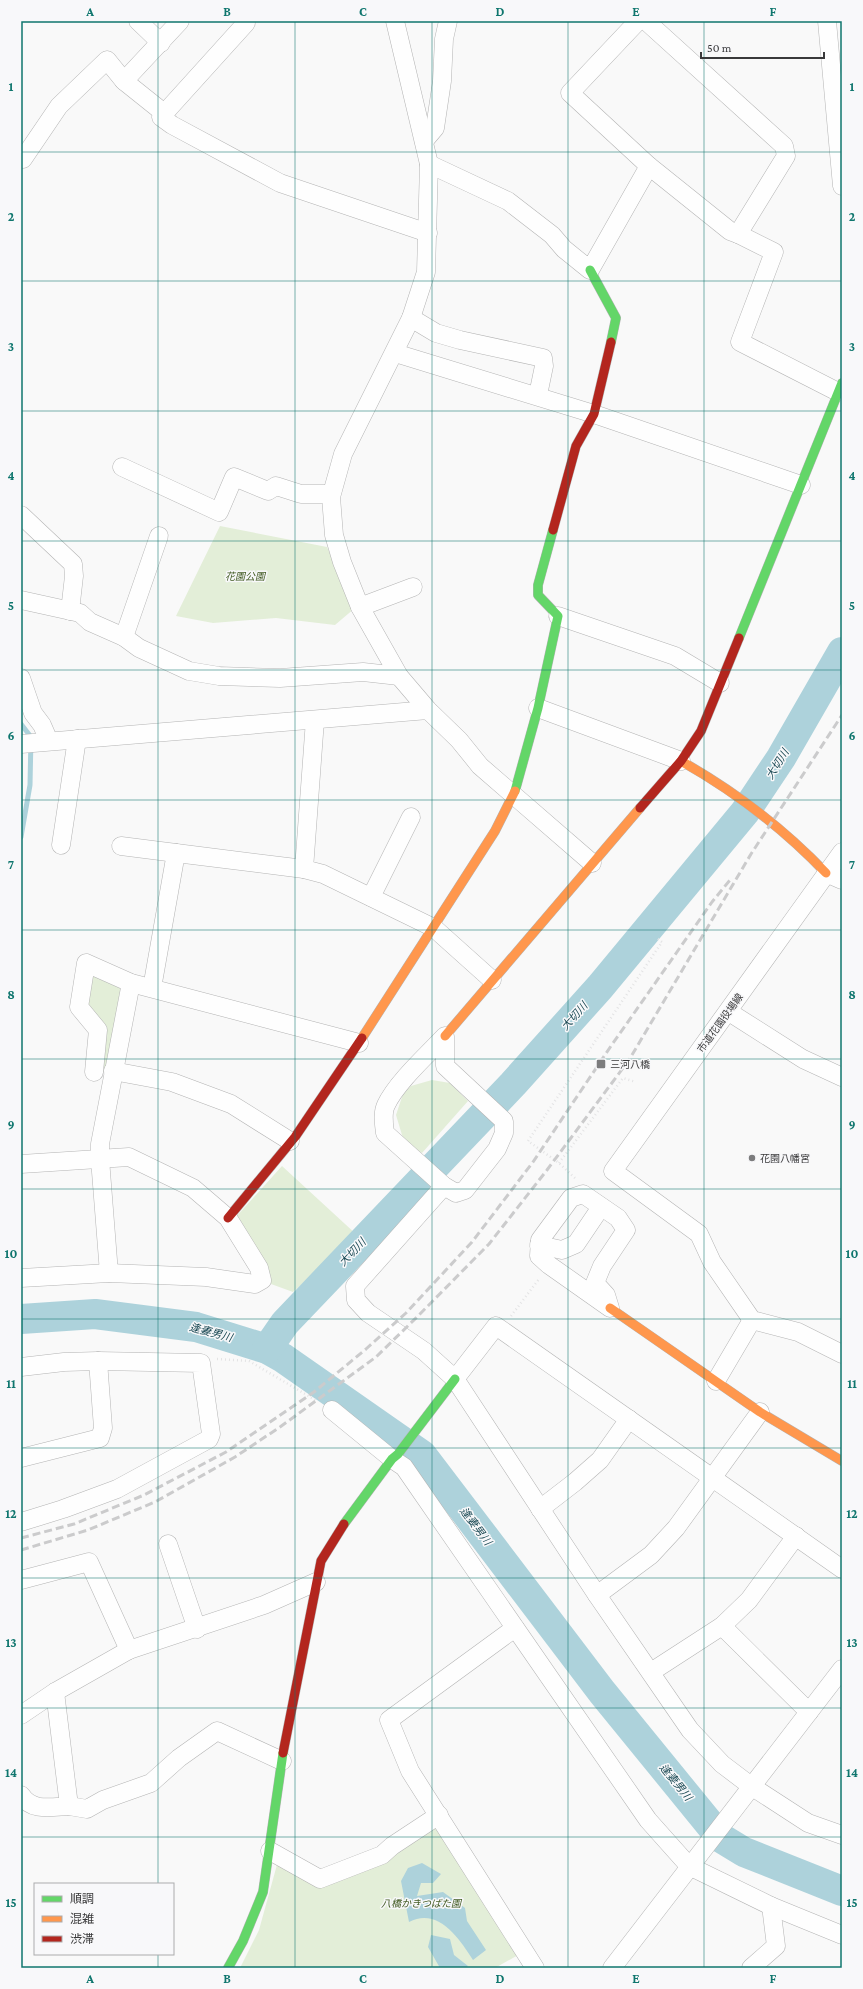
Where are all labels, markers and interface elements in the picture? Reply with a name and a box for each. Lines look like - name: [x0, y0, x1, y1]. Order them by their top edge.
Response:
- text: A: [85, 4, 94, 19]
- text: B: [223, 4, 231, 19]
- text: C: [359, 4, 367, 19]
- text: D: [496, 4, 505, 19]
- text: E: [632, 4, 640, 19]
- text: F: [770, 4, 777, 19]
- scale bar: [701, 34, 824, 60]
- text: 50 m: [707, 41, 732, 55]
- text: 1: [9, 79, 14, 94]
- text: 1: [850, 79, 855, 94]
- text: 2: [8, 209, 15, 224]
- text: 2: [849, 209, 856, 224]
- text: 3: [8, 339, 14, 354]
- text: 3: [849, 339, 855, 354]
- text: 4: [7, 468, 15, 483]
- text: 4: [848, 468, 856, 483]
- park label: 花園公園: [225, 571, 267, 582]
- text: 5: [8, 598, 14, 613]
- text: 5: [849, 598, 855, 613]
- text: 6: [7, 728, 15, 743]
- text: 6: [848, 728, 856, 743]
- water label: 大切川: [763, 746, 791, 781]
- text: 7: [8, 857, 14, 872]
- text: 7: [849, 857, 855, 872]
- text: 8: [7, 987, 15, 1002]
- text: 8: [848, 987, 856, 1002]
- street label: 市道花園役場線: [695, 991, 745, 1055]
- water label: 大切川: [559, 999, 590, 1032]
- marker: 三河八橋: [595, 1058, 607, 1070]
- place label: 三河八橋: [610, 1059, 650, 1070]
- text: 9: [7, 1117, 15, 1132]
- text: 9: [848, 1117, 856, 1132]
- marker: 花園八幡宮: [747, 1153, 757, 1163]
- place label: 花園八幡宮: [760, 1153, 810, 1164]
- water label: 大切川: [336, 1235, 368, 1268]
- text: 10: [5, 1246, 17, 1261]
- text: 10: [846, 1246, 858, 1261]
- water label: 逢妻男川: [188, 1321, 235, 1344]
- text: 11: [6, 1376, 16, 1391]
- text: 11: [847, 1376, 857, 1391]
- water label: 逢妻男川: [458, 1505, 495, 1548]
- text: 12: [5, 1506, 17, 1521]
- text: 12: [846, 1506, 858, 1521]
- text: 13: [5, 1635, 17, 1650]
- text: 13: [846, 1635, 858, 1650]
- water label: 逢妻男川: [657, 1761, 695, 1804]
- text: 14: [5, 1765, 17, 1780]
- text: 14: [846, 1765, 858, 1780]
- legend: [34, 1883, 174, 1955]
- text: 順調: [70, 1892, 94, 1906]
- text: 15: [5, 1895, 17, 1910]
- text: 15: [846, 1895, 858, 1910]
- park label: 八橋かきつばた園: [381, 1898, 463, 1909]
- text: 混雑: [70, 1912, 94, 1926]
- text: 渋滞: [70, 1932, 94, 1946]
- text: A: [85, 1971, 94, 1986]
- text: B: [223, 1971, 231, 1986]
- text: C: [359, 1971, 367, 1986]
- text: D: [496, 1971, 505, 1986]
- text: E: [632, 1971, 640, 1986]
- text: F: [770, 1971, 777, 1986]

